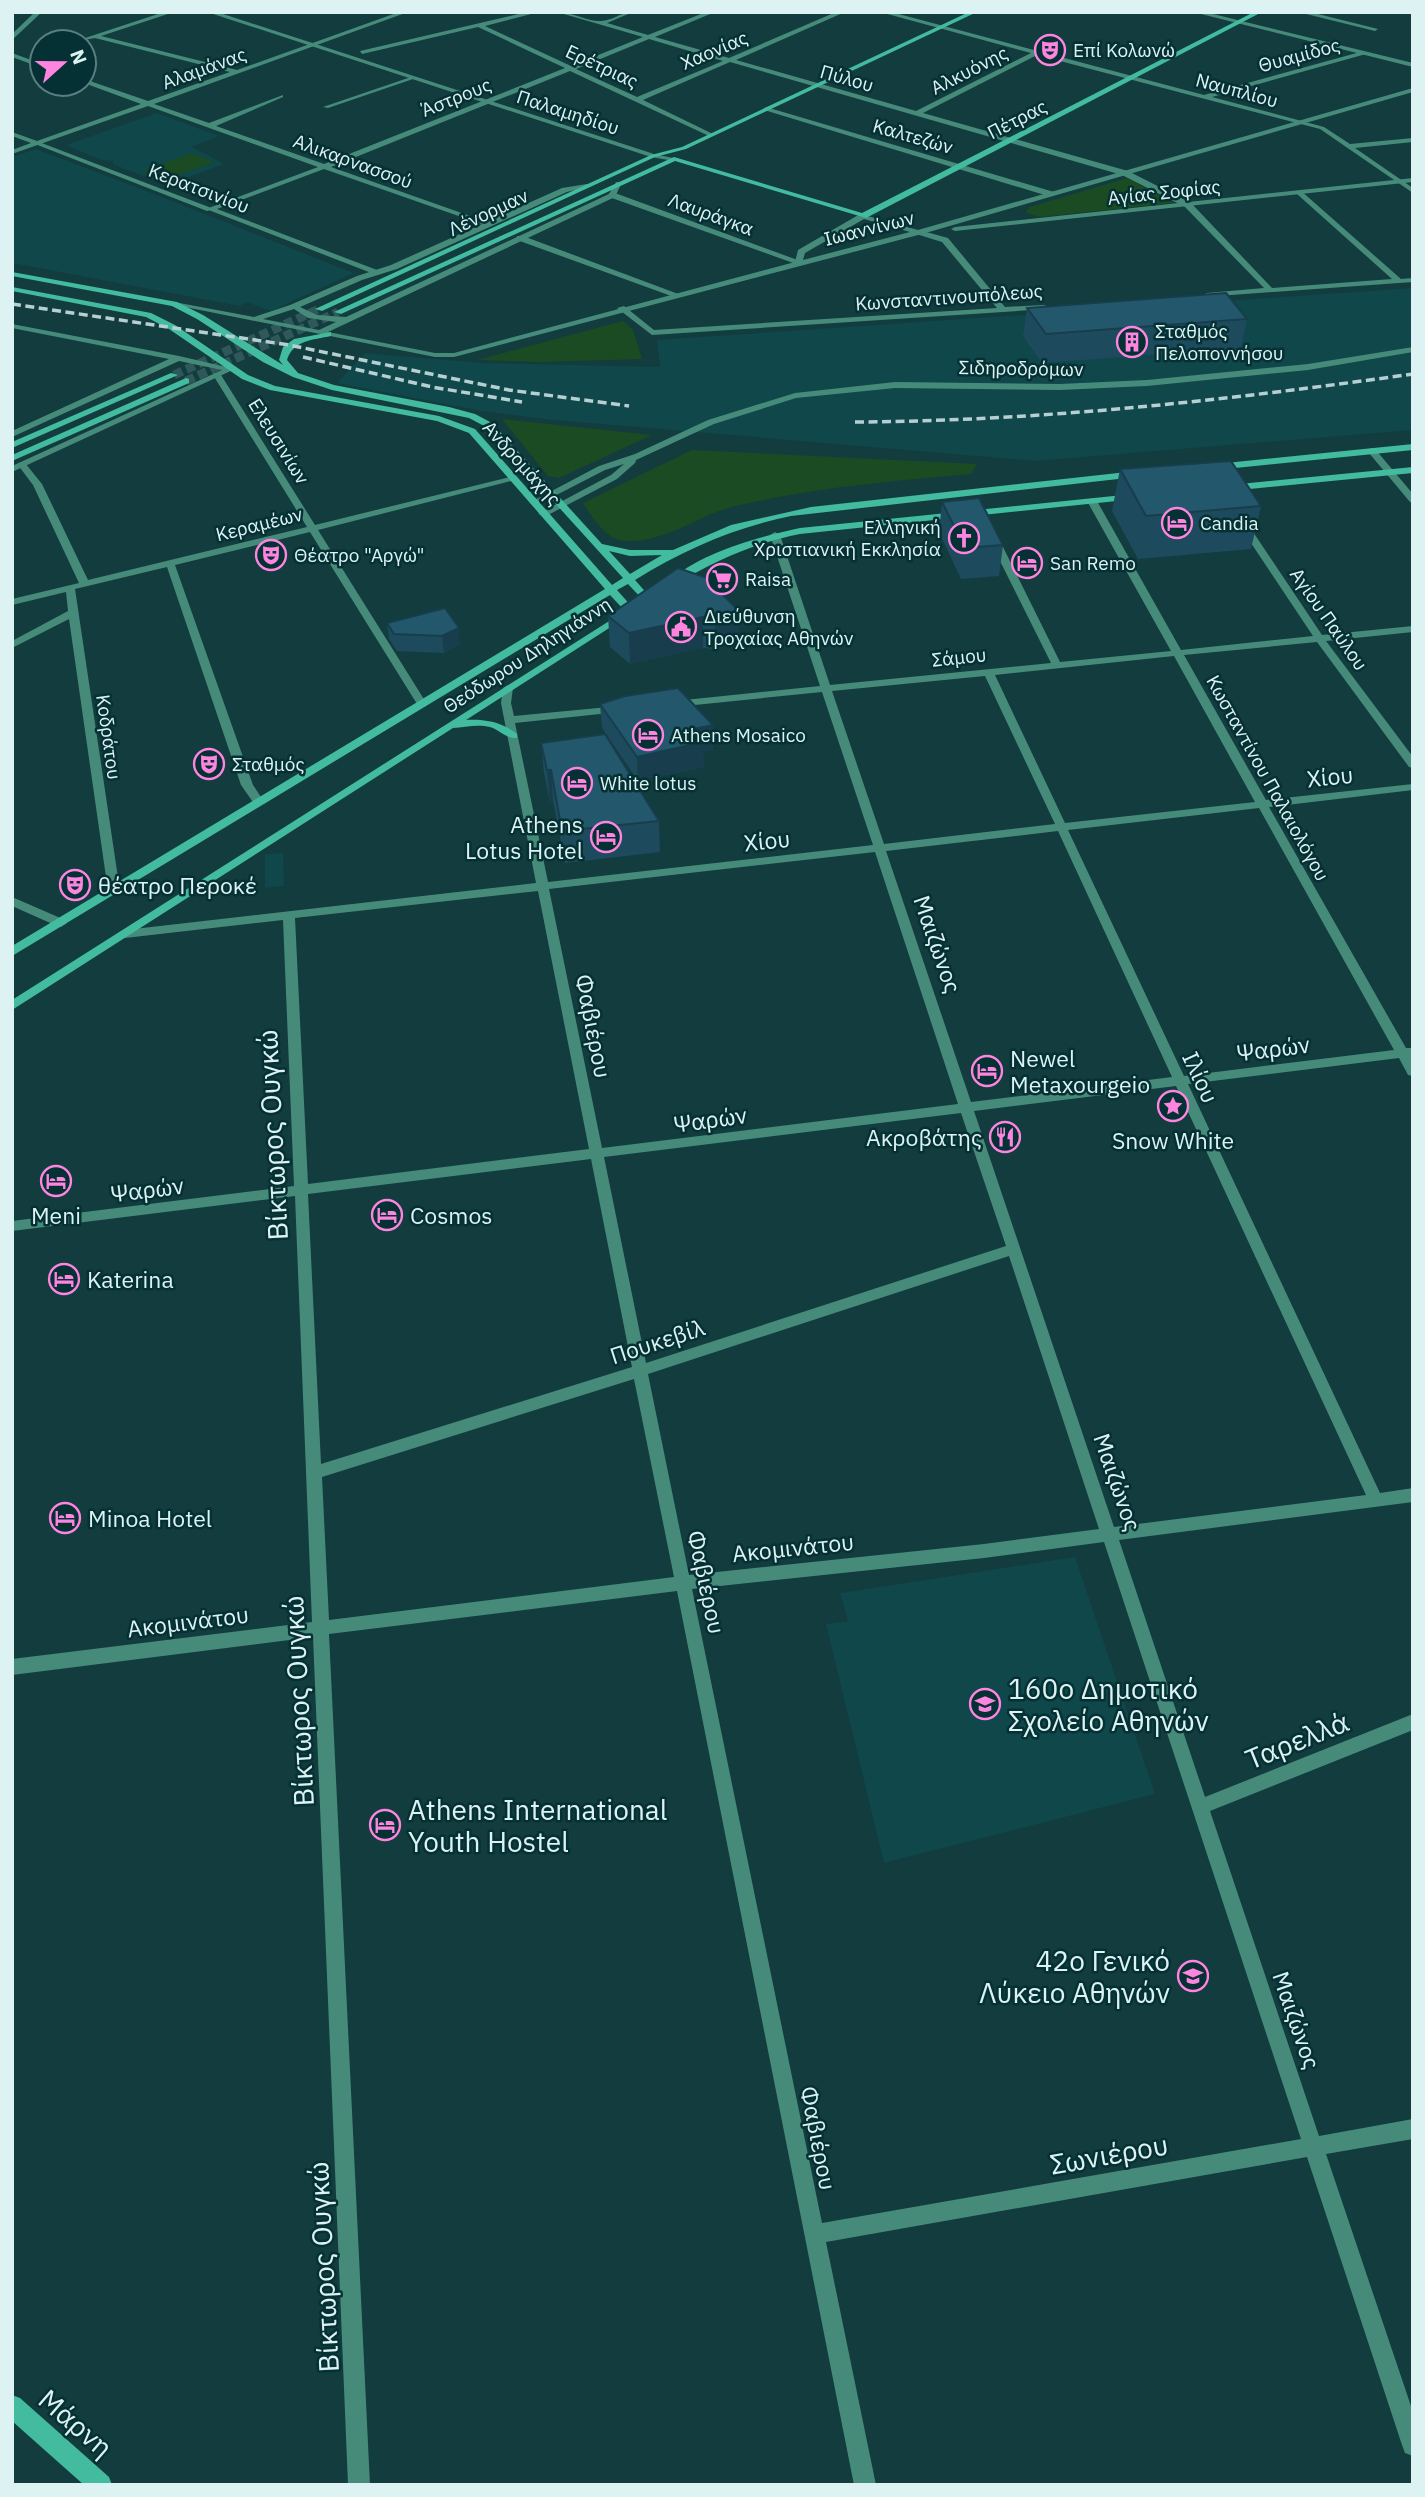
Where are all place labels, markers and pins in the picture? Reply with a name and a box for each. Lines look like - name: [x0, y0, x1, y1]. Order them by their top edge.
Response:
- theatre icon: Επί Κολωνώ: [1033, 33, 1067, 67]
- place label: Επί Κολωνώ: [1073, 38, 1175, 62]
- place label: Σταθμός Πελοποννήσου: [1155, 319, 1284, 365]
- building icon: Σταθμός Πελοποννήσου: [1115, 325, 1149, 359]
- hotel icon: Candia: [1160, 506, 1194, 540]
- place label: Candia: [1200, 511, 1259, 535]
- place label: Ελληνική Χριστιανική Εκκλησία: [754, 515, 941, 561]
- church icon: Ελληνική Χριστιανική Εκκλησία: [947, 521, 981, 555]
- theatre icon: Θέατρο "Αργώ": [254, 538, 288, 572]
- place label: Θέατρο "Αργώ": [294, 543, 425, 567]
- hotel icon: San Remo: [1010, 546, 1044, 580]
- place label: San Remo: [1050, 551, 1136, 575]
- supermarket icon: Raisa: [705, 562, 739, 596]
- place label: Raisa: [745, 567, 791, 591]
- place label: Διεύθυνση Τροχαίας Αθηνών: [704, 604, 854, 650]
- public building icon: Διεύθυνση Τροχαίας Αθηνών: [664, 610, 698, 644]
- hotel icon: Athens Mosaico: [631, 718, 665, 752]
- place label: Athens Mosaico: [671, 723, 806, 747]
- theatre icon: Σταθμός: [192, 747, 226, 781]
- place label: Σταθμός: [232, 752, 305, 776]
- hotel icon: White lotus: [560, 766, 594, 800]
- place label: White lotus: [600, 771, 697, 795]
- place label: Athens Lotus Hotel: [465, 809, 583, 865]
- hotel icon: Athens Lotus Hotel: [589, 820, 623, 854]
- theatre icon: θέατρο Περοκέ: [58, 868, 92, 902]
- place label: θέατρο Περοκέ: [98, 870, 257, 900]
- place label: Newel Metaxourgeio: [1010, 1043, 1150, 1099]
- hotel icon: Newel Metaxourgeio: [970, 1054, 1004, 1088]
- place icon: Snow White: [1156, 1089, 1190, 1123]
- restaurant icon: Ακροβάτης: [988, 1120, 1022, 1154]
- place label: Ακροβάτης: [866, 1122, 982, 1152]
- place label: Snow White: [1112, 1125, 1234, 1155]
- hotel icon: Meni: [39, 1164, 73, 1198]
- hotel icon: Cosmos: [370, 1198, 404, 1232]
- place label: Meni: [31, 1200, 81, 1230]
- place label: Cosmos: [410, 1200, 493, 1230]
- hotel icon: Katerina: [47, 1262, 81, 1296]
- place label: Katerina: [87, 1264, 174, 1294]
- hotel icon: Minoa Hotel: [48, 1501, 82, 1535]
- place label: Minoa Hotel: [88, 1503, 212, 1533]
- place label: 160ο Δημοτικό Σχολείο Αθηνών: [1008, 1670, 1209, 1739]
- school or university icon: 160ο Δημοτικό Σχολείο Αθηνών: [968, 1687, 1002, 1721]
- place label: Athens International Youth Hostel: [408, 1791, 667, 1860]
- hotel icon: Athens International Youth Hostel: [368, 1808, 402, 1842]
- place label: 42ο Γενικό Λύκειο Αθηνών: [979, 1942, 1170, 2011]
- school or university icon: 42ο Γενικό Λύκειο Αθηνών: [1176, 1959, 1210, 1993]

